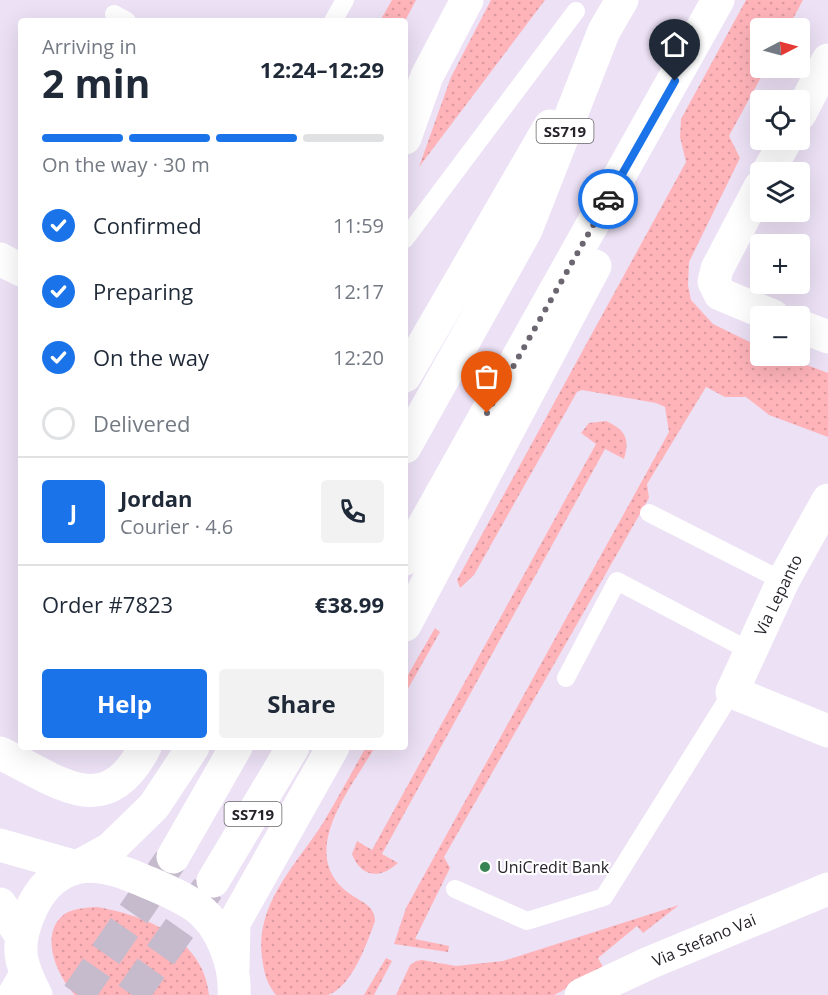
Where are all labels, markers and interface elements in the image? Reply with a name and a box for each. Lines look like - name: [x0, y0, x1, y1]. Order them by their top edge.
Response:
- north arrow: [750, 18, 810, 78]
- map controls: [750, 18, 810, 366]
- pin: [649, 19, 700, 81]
- icon: home: [658, 28, 691, 61]
- text: Arriving in: [42, 33, 137, 60]
- text: 12:24–12:29: [260, 54, 384, 84]
- text: 2 min: [42, 56, 150, 109]
- button: locate: [750, 90, 810, 150]
- road number: SS719: [536, 119, 594, 143]
- text: On the way · 30 m: [42, 151, 210, 178]
- button: layers: [750, 162, 810, 222]
- courier: [578, 169, 638, 229]
- icon: car: [592, 183, 625, 216]
- icon: check: [42, 209, 75, 242]
- text: Confirmed: [93, 210, 202, 240]
- text: 11:59: [333, 212, 384, 239]
- button: +: [750, 234, 810, 294]
- icon: check: [42, 275, 75, 308]
- text: Preparing: [93, 276, 193, 306]
- text: 12:17: [333, 278, 384, 305]
- button: −: [750, 306, 810, 366]
- icon: check: [42, 341, 75, 374]
- text: On the way: [93, 342, 209, 372]
- text: 12:20: [333, 344, 384, 371]
- pin: [461, 351, 512, 413]
- icon: bag: [470, 360, 503, 393]
- text: Delivered: [93, 408, 191, 438]
- button: phone: [321, 480, 384, 543]
- text: Jordan: [120, 483, 193, 513]
- text: J: [70, 496, 77, 526]
- text: Courier · 4.6: [120, 513, 233, 540]
- street label: Via Lepanto: [749, 551, 807, 639]
- text: Order #7823: [42, 589, 173, 619]
- text: €38.99: [315, 589, 384, 619]
- button: Help: [42, 669, 207, 738]
- button: Share: [219, 669, 384, 738]
- road number: SS719: [224, 802, 282, 826]
- place label: UniCredit Bank: [497, 856, 610, 878]
- marker: UniCredit Bank: [478, 860, 492, 874]
- street label: Via Stefano Vai: [649, 908, 759, 972]

